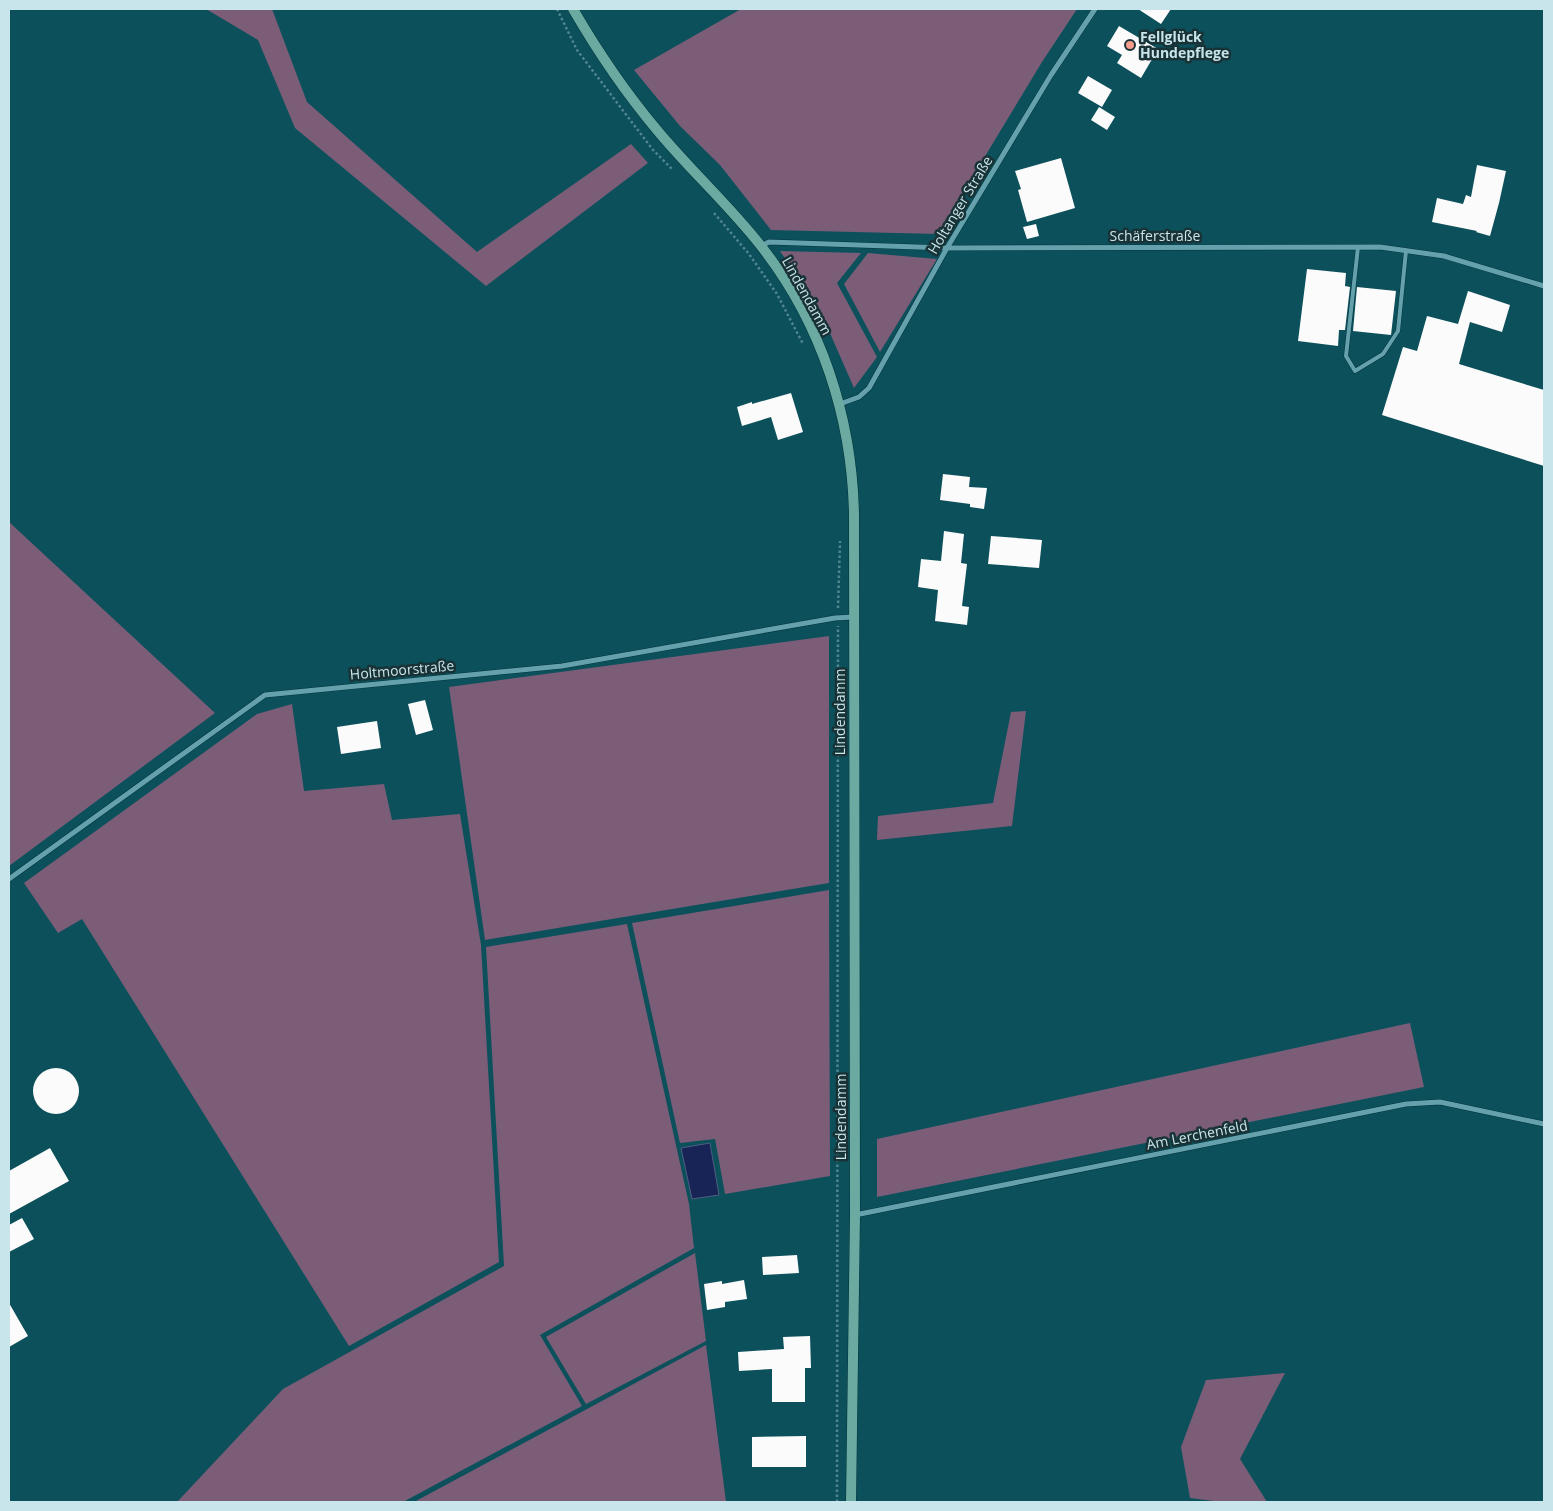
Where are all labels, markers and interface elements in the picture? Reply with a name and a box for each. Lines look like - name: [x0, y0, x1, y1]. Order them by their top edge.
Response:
- place label: Fellglück Hundepflege: [1140, 27, 1229, 62]
- marker: Fellglück Hundepflege: [1124, 39, 1136, 51]
- street label: Holtanger Straße: [923, 152, 996, 257]
- street label: Schäferstraße: [1110, 226, 1201, 245]
- street label: Lindendamm: [778, 253, 837, 338]
- street label: Holtmoorstraße: [349, 655, 455, 684]
- street label: Lindendamm: [830, 669, 849, 755]
- street label: Lindendamm: [831, 1074, 850, 1160]
- street label: Am Lerchenfeld: [1145, 1115, 1249, 1154]

